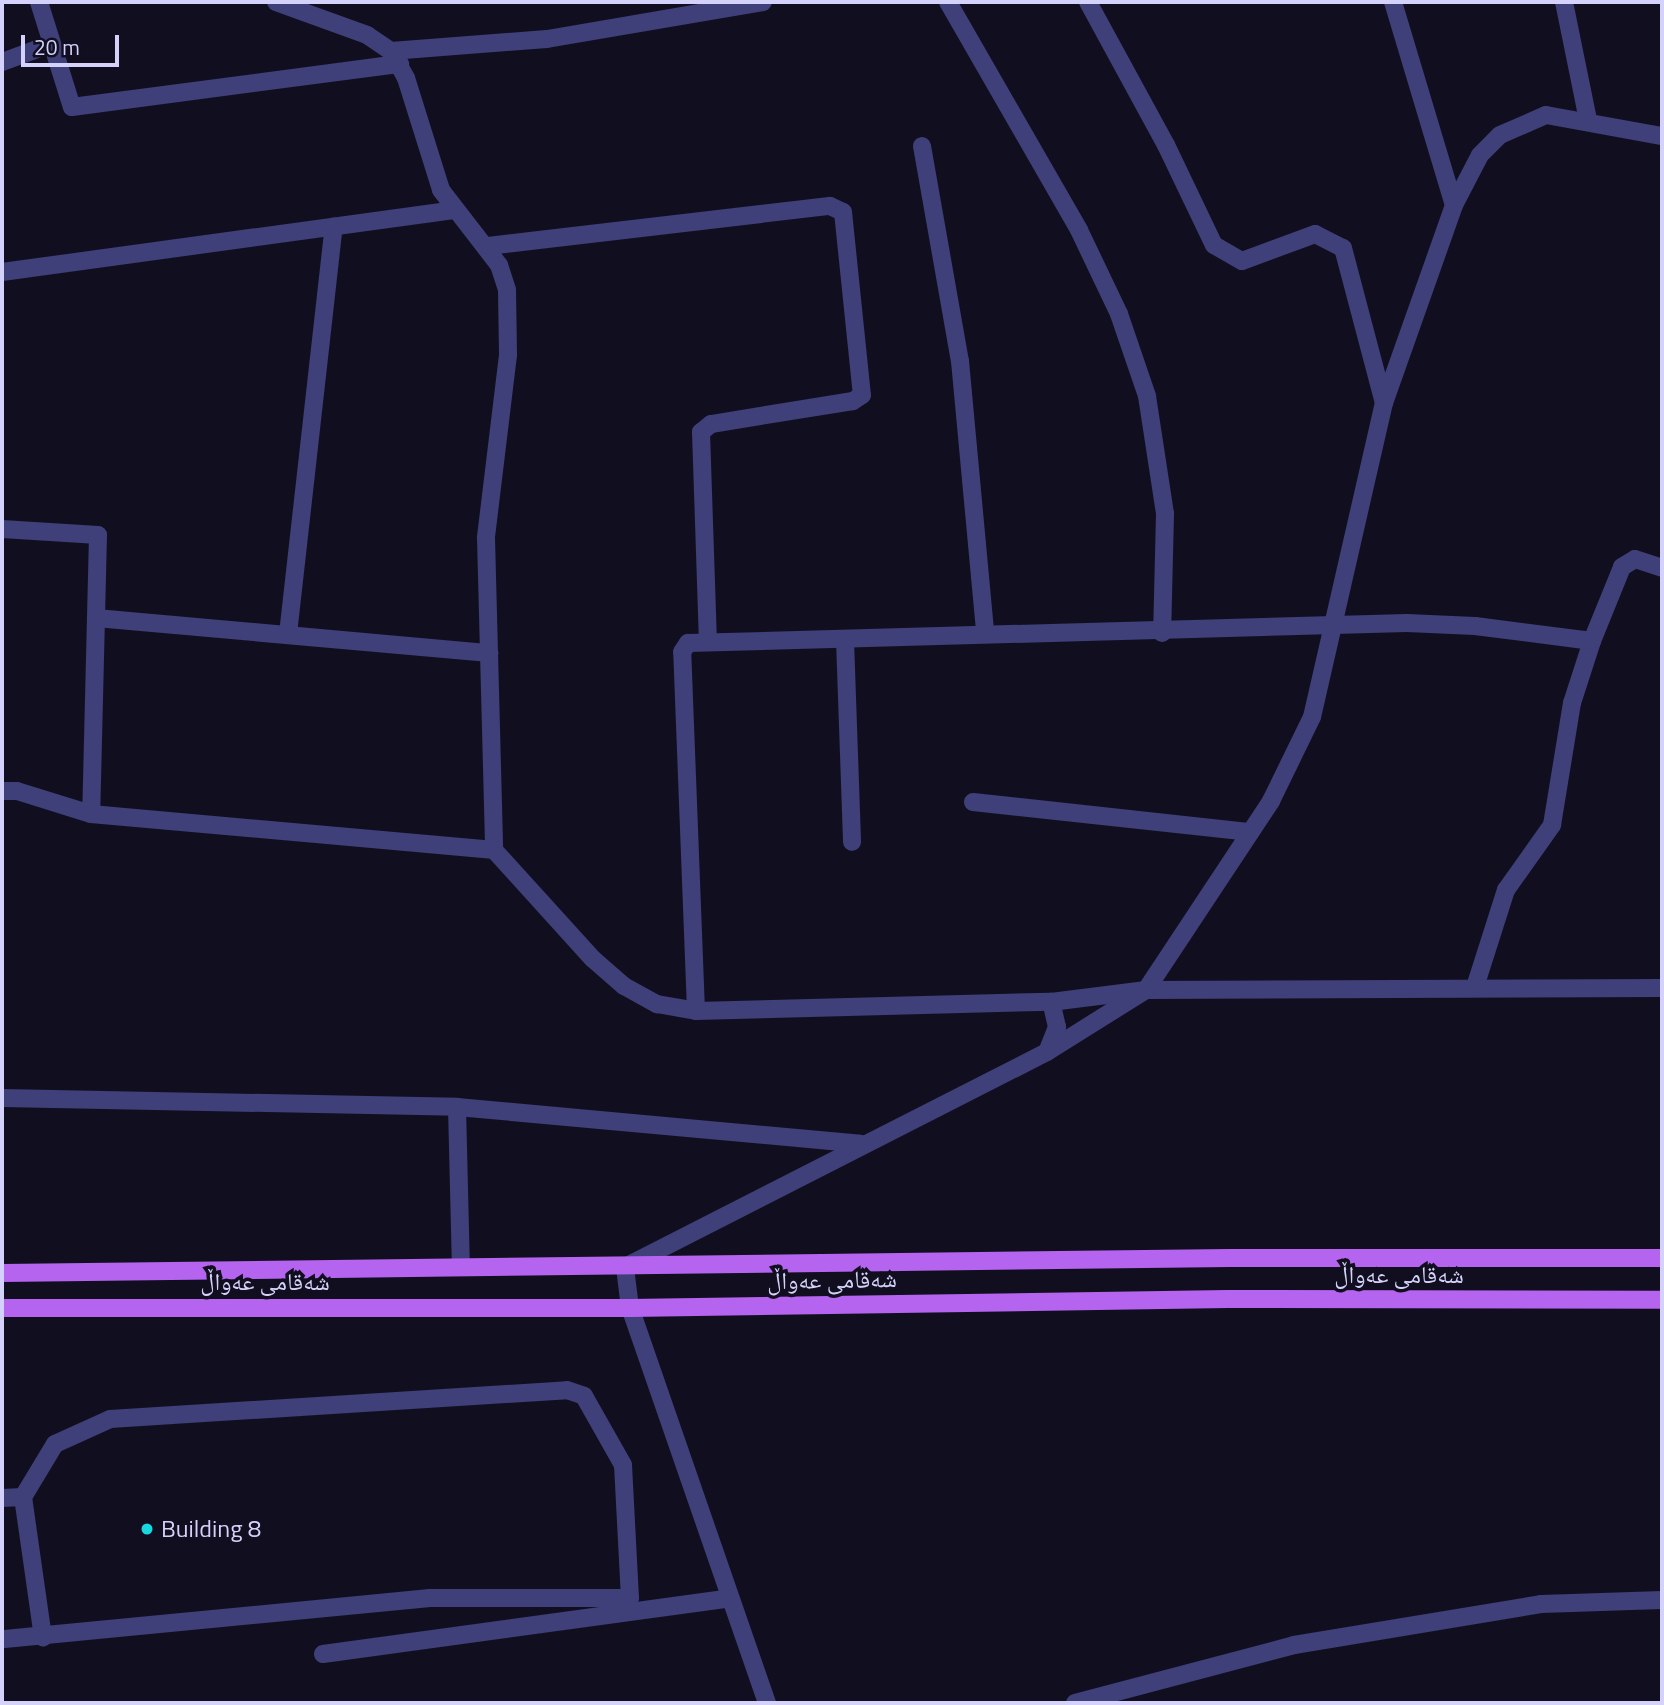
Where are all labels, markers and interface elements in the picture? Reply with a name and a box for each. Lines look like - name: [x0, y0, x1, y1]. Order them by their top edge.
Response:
- scale bar: [24, 21, 122, 65]
- text: 20 m: [34, 31, 80, 63]
- street label: شەقامی عەواڵ: [1334, 1261, 1464, 1289]
- street label: شەقامی عەواڵ: [767, 1264, 897, 1296]
- street label: شەقامی عەواڵ: [200, 1268, 330, 1296]
- place label: Building 8: [161, 1515, 261, 1543]
- marker: Building 8: [139, 1521, 155, 1537]

